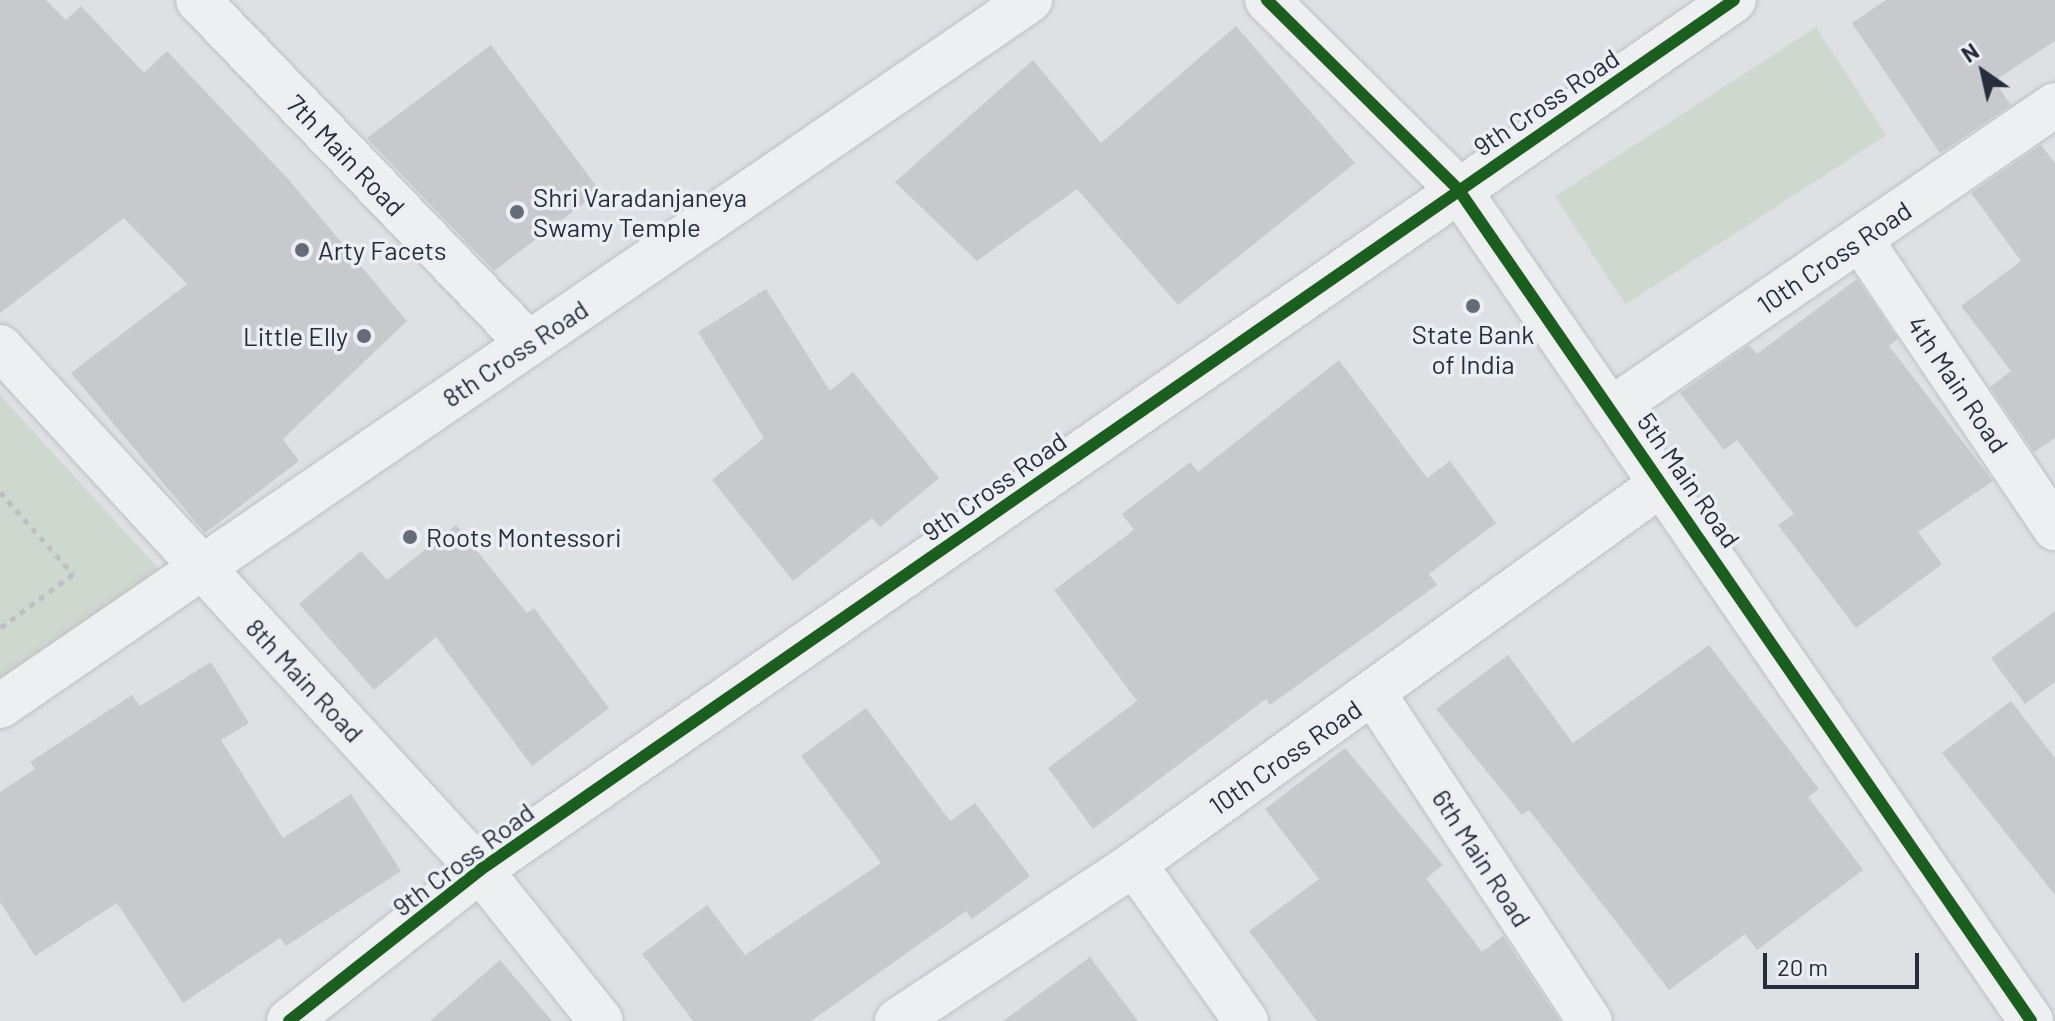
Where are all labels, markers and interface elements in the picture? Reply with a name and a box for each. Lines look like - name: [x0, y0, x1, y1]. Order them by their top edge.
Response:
- north arrow: [1943, 32, 2023, 112]
- text: N: [1956, 37, 1983, 67]
- street label: 9th Cross Road: [1467, 42, 1625, 162]
- street label: 7th Main Road: [281, 88, 411, 222]
- place label: Shri Varadanjaneya Swamy Temple: [533, 181, 747, 242]
- street label: 10th Cross Road: [1751, 194, 1917, 320]
- marker: Shri Varadanjaneya Swamy Temple: [508, 203, 526, 221]
- place label: Arty Facets: [318, 234, 447, 266]
- marker: Arty Facets: [293, 241, 311, 259]
- street label: 8th Cross Road: [436, 293, 594, 413]
- marker: State Bank of India: [1464, 297, 1482, 315]
- street label: 4th Main Road: [1901, 310, 2015, 458]
- place label: State Bank of India: [1412, 318, 1534, 380]
- place label: Little Elly: [243, 320, 348, 352]
- marker: Little Elly: [355, 327, 373, 345]
- street label: 5th Main Road: [1631, 407, 1747, 553]
- street label: 9th Cross Road: [916, 425, 1072, 547]
- place label: Roots Montessori: [426, 521, 622, 553]
- marker: Roots Montessori: [401, 528, 419, 546]
- street label: 8th Main Road: [240, 612, 370, 748]
- street label: 10th Cross Road: [1203, 693, 1367, 821]
- street label: 6th Main Road: [1426, 784, 1538, 932]
- street label: 9th Cross Road: [386, 796, 540, 922]
- scale bar: [1767, 937, 1923, 987]
- text: 20 m: [1777, 952, 1828, 981]

